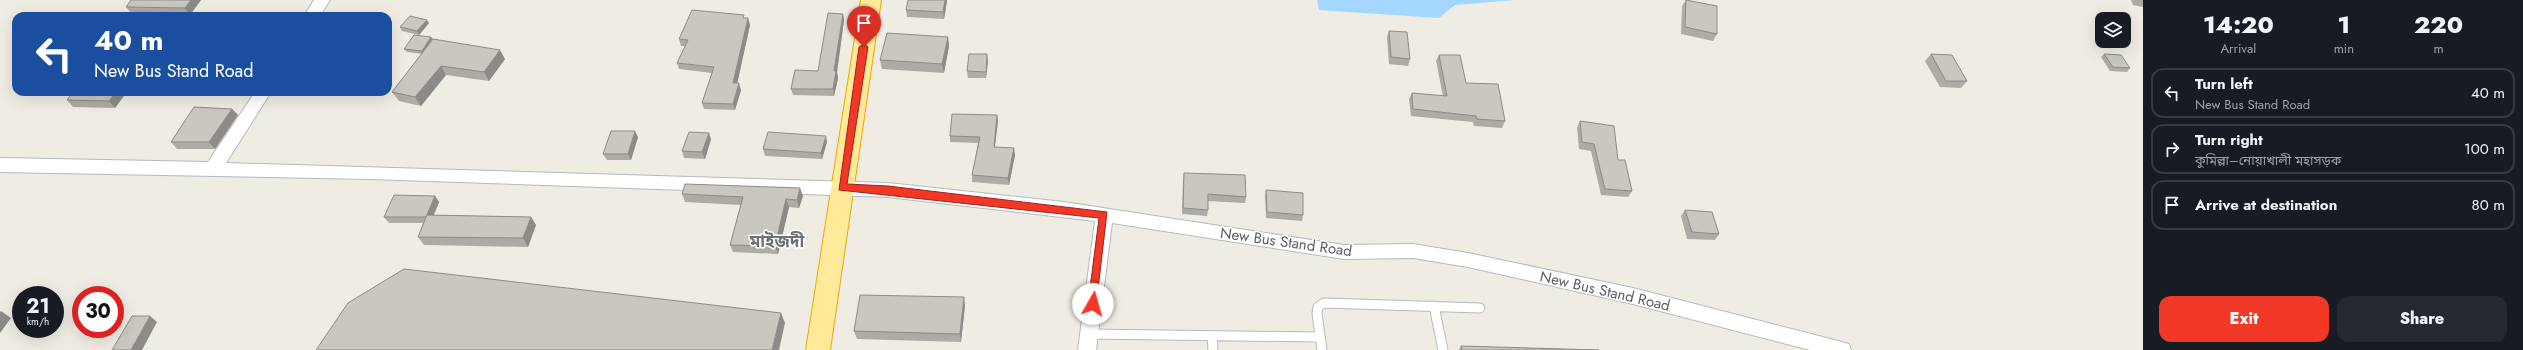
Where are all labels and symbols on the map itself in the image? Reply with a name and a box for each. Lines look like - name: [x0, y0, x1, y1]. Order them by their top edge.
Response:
- pin: [847, 6, 881, 47]
- street label: New Bus Stand Road: [1219, 222, 1353, 262]
- district label: মাইজদী: [749, 229, 804, 253]
- street label: New Bus Stand Road: [1538, 265, 1672, 317]
- position arrow: [1072, 283, 1114, 325]
- speed limit sign: 30: [72, 286, 124, 338]

